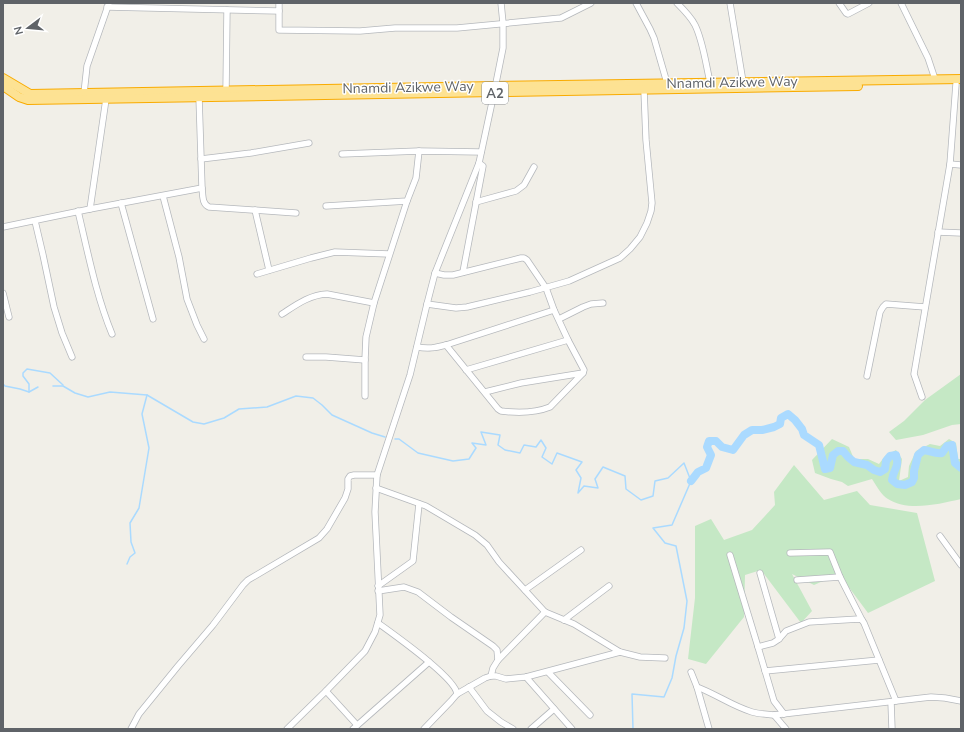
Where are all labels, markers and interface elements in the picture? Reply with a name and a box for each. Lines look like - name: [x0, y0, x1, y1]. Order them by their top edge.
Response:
- north arrow: [8, 8, 48, 48]
- text: N: [11, 25, 27, 37]
- street label: Nnamdi Azikwe Way: [666, 72, 799, 93]
- street label: Nnamdi Azikwe Way: [342, 77, 475, 98]
- road number: A2: [482, 82, 508, 104]

